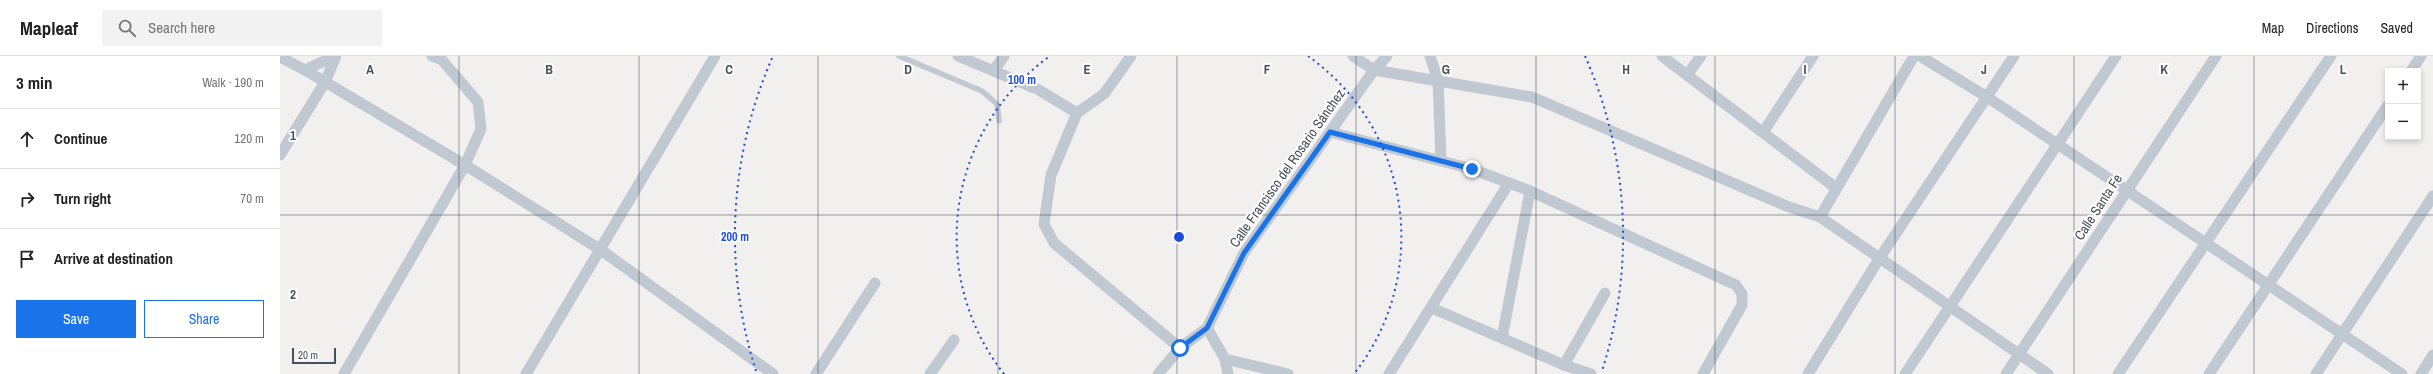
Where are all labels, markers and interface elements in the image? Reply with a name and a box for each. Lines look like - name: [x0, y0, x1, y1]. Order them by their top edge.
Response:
- search box: [102, 10, 382, 46]
- text: Mapleaf: [20, 15, 78, 41]
- icon: search: [116, 17, 138, 39]
- text: Search here: [148, 17, 215, 38]
- text: Map: [2262, 19, 2284, 37]
- text: Directions: [2306, 19, 2358, 37]
- text: Saved: [2380, 19, 2413, 37]
- text: A: [366, 61, 374, 78]
- text: B: [545, 61, 553, 78]
- text: C: [725, 61, 733, 78]
- text: D: [904, 61, 912, 78]
- text: E: [1083, 61, 1091, 78]
- text: F: [1264, 61, 1271, 78]
- text: G: [1442, 61, 1450, 78]
- text: H: [1622, 61, 1630, 78]
- text: I: [1804, 61, 1807, 78]
- text: J: [1981, 61, 1987, 78]
- text: K: [2160, 61, 2168, 78]
- text: L: [2340, 61, 2347, 78]
- map controls: [2385, 68, 2421, 140]
- button: +: [2385, 68, 2421, 104]
- text: 3 min: [16, 71, 52, 94]
- text: 100 m: [1008, 72, 1036, 88]
- text: Walk · 190 m: [202, 74, 264, 91]
- street label: Calle Francisco del Rosario Sánchez: [1225, 85, 1349, 251]
- button: −: [2385, 104, 2421, 140]
- text: 1: [290, 127, 296, 144]
- icon: ahead: [16, 128, 38, 150]
- text: Continue: [54, 128, 107, 149]
- text: 120 m: [234, 130, 264, 147]
- route end: [1463, 160, 1481, 178]
- street label: Calle Santa Fe: [2070, 170, 2126, 244]
- icon: right: [16, 188, 38, 210]
- text: Turn right: [54, 188, 111, 209]
- text: 70 m: [240, 190, 264, 207]
- text: 200 m: [721, 229, 749, 245]
- centre of rings: [1172, 230, 1186, 244]
- icon: arrive: [16, 248, 38, 270]
- text: Arrive at destination: [54, 248, 173, 269]
- text: 2: [290, 286, 296, 303]
- button: Save: [16, 300, 136, 338]
- button: Share: [144, 300, 264, 338]
- route start: [1171, 339, 1189, 357]
- scale bar: [292, 346, 336, 365]
- text: 20 m: [298, 348, 318, 362]

